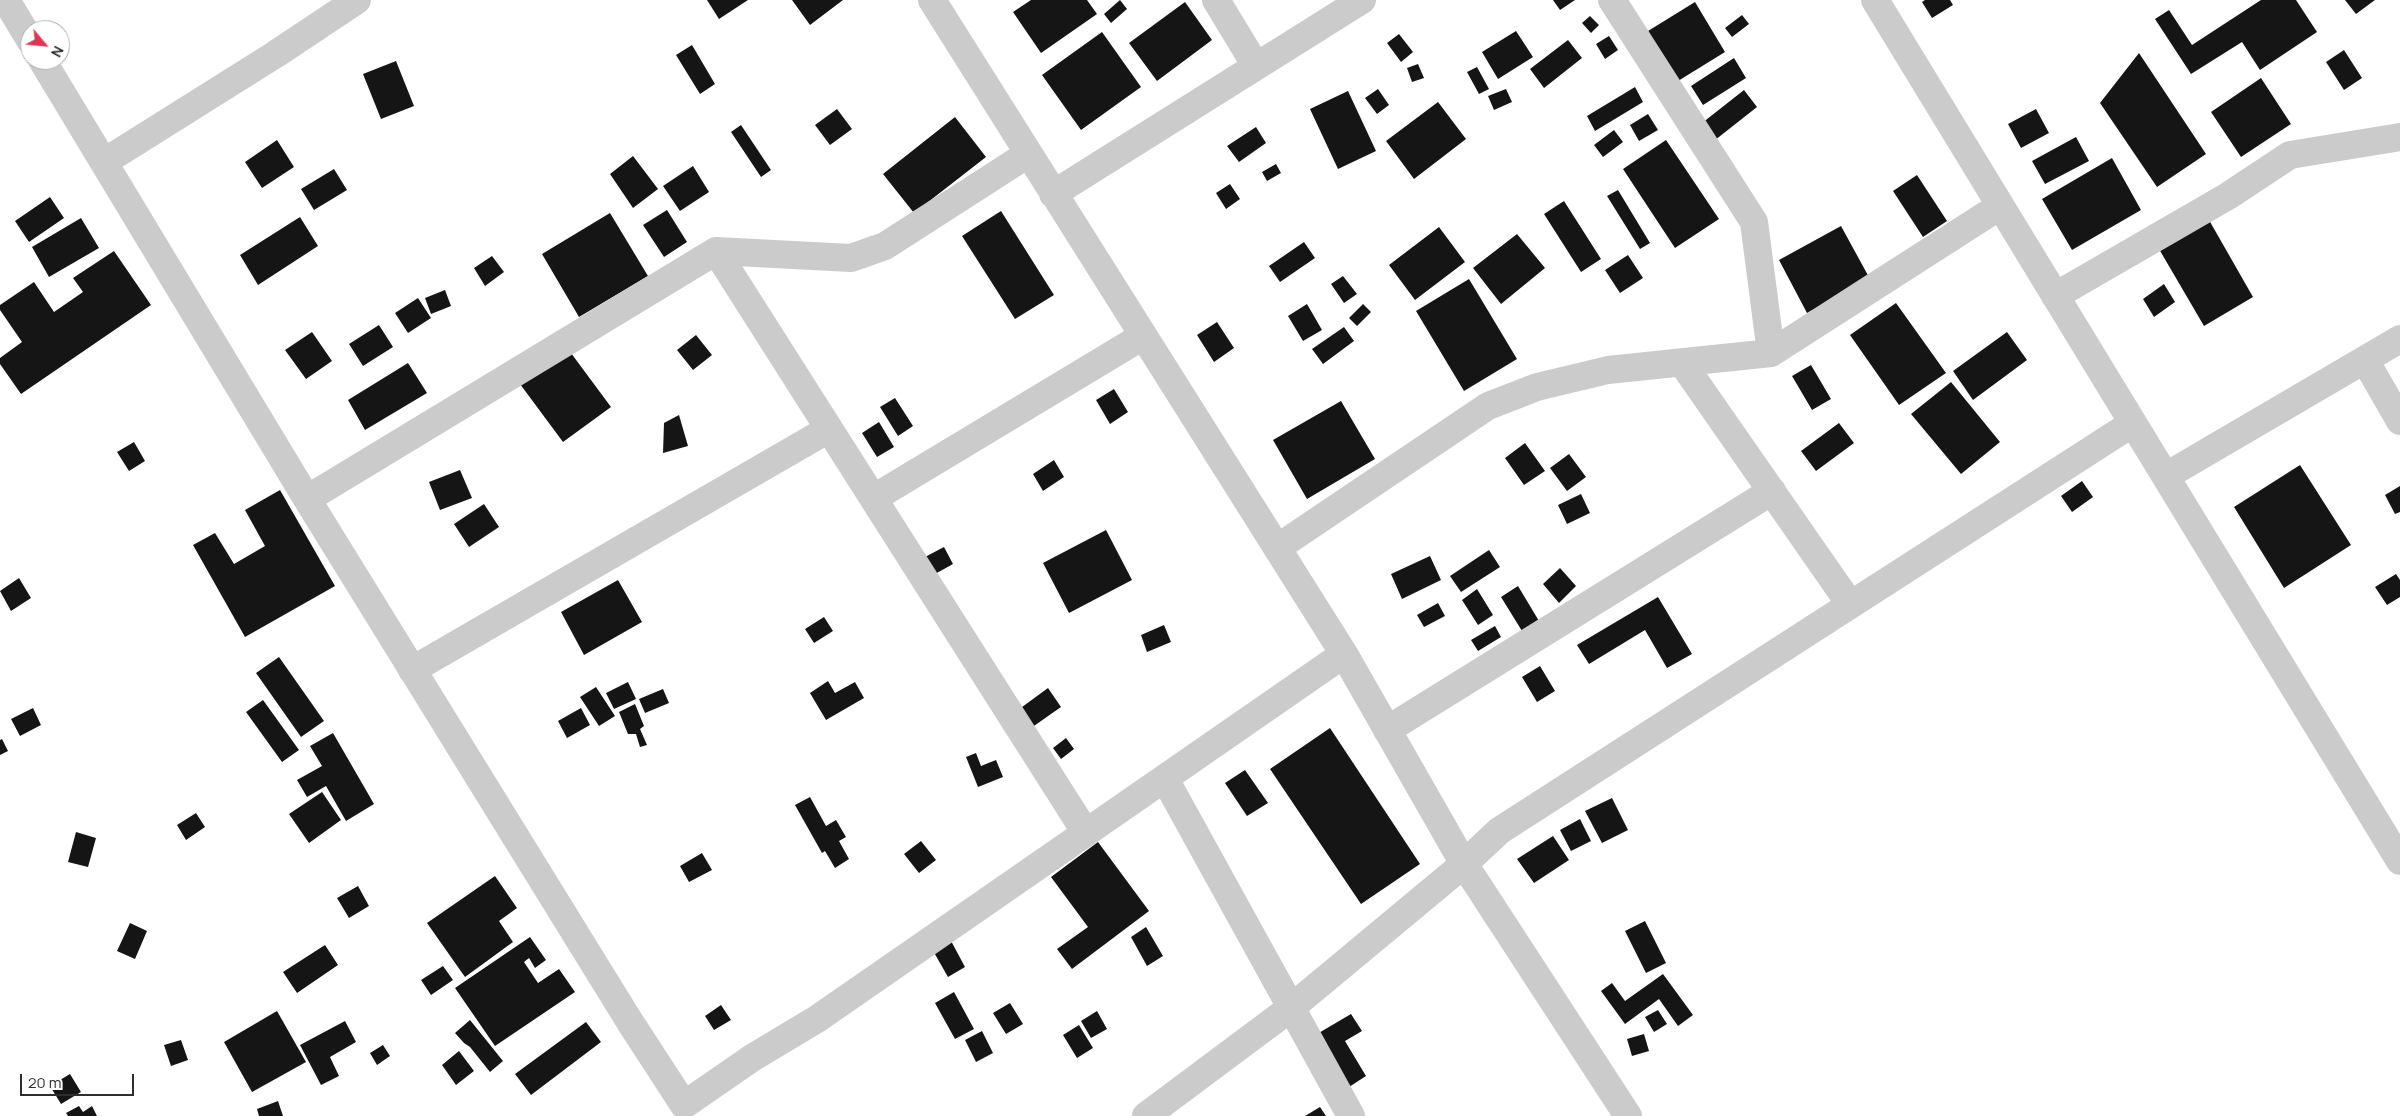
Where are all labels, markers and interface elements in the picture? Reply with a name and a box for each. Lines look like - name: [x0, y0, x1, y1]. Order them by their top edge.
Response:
- north arrow: [20, 20, 70, 70]
- text: N: [47, 43, 69, 61]
- scale bar: [22, 1064, 136, 1096]
- text: 20 m: [28, 1072, 61, 1093]

